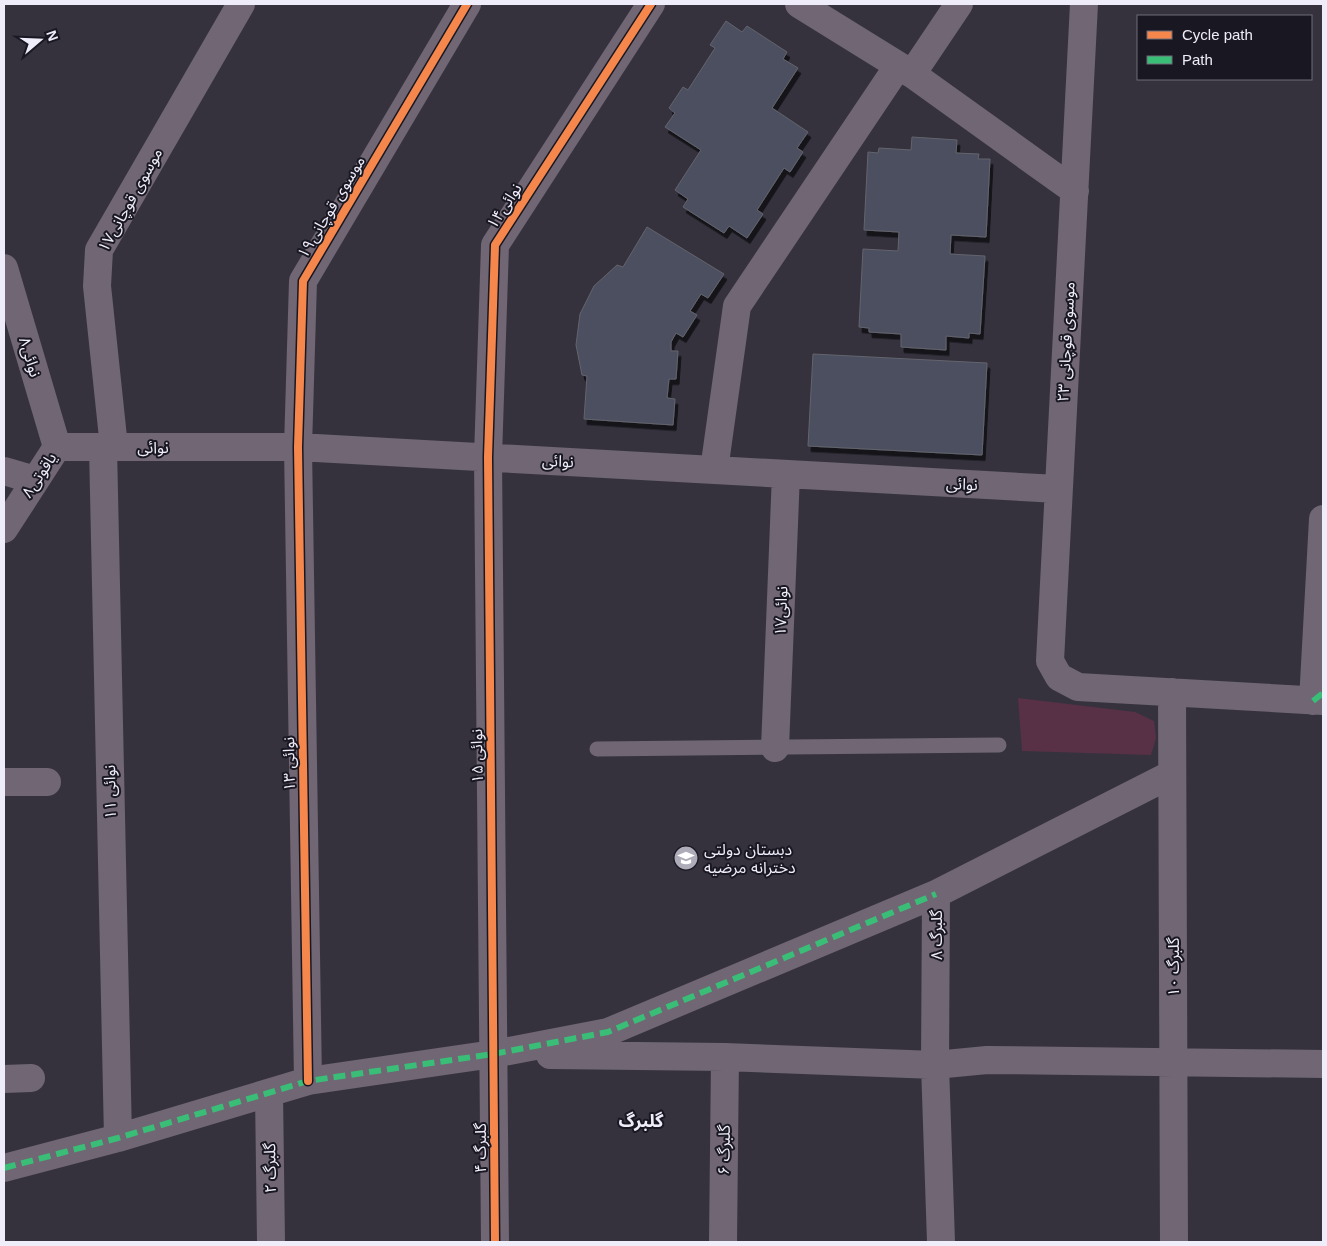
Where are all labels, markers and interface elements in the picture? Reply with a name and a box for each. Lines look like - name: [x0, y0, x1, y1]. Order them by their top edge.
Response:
- north arrow: [15, 15, 65, 65]
- legend: [1137, 15, 1312, 80]
- text: Cycle path: [1182, 26, 1253, 43]
- text: N: [43, 28, 62, 43]
- text: Path: [1182, 51, 1213, 68]
- street label: موسوی قوچانی۱۷: [94, 145, 167, 256]
- street label: موسوی قوچانی۱۹: [294, 153, 370, 262]
- street label: نوائی۱۴: [483, 180, 526, 232]
- street label: موسوی قوچانی ۲۳: [1054, 281, 1080, 403]
- street label: نوائی۸: [15, 335, 44, 379]
- street label: نوائی: [137, 439, 169, 457]
- street label: یاقوتی۸: [18, 449, 61, 501]
- street label: نوائی: [542, 452, 574, 471]
- street label: نوائی: [946, 475, 978, 494]
- street label: نوائی۱۷: [772, 586, 791, 636]
- street label: نوائی ۱۵: [468, 729, 487, 783]
- street label: نوائی ۱۳: [280, 737, 299, 791]
- street label: نوائی ۱۱: [101, 765, 120, 819]
- place label: دبستان دولتی دخترانه مرضیه: [704, 841, 796, 877]
- school or university icon: دبستان دولتی دخترانه مرضیه: [673, 845, 699, 871]
- street label: گلبرگ ۸: [928, 909, 946, 960]
- street label: گلبرگ ۱۰: [1165, 937, 1183, 997]
- district label: گلبرگ: [618, 1111, 664, 1132]
- street label: گلبرگ ۴: [472, 1122, 490, 1173]
- street label: گلبرگ ۶: [715, 1124, 734, 1175]
- street label: گلبرگ ۲: [261, 1142, 280, 1193]

